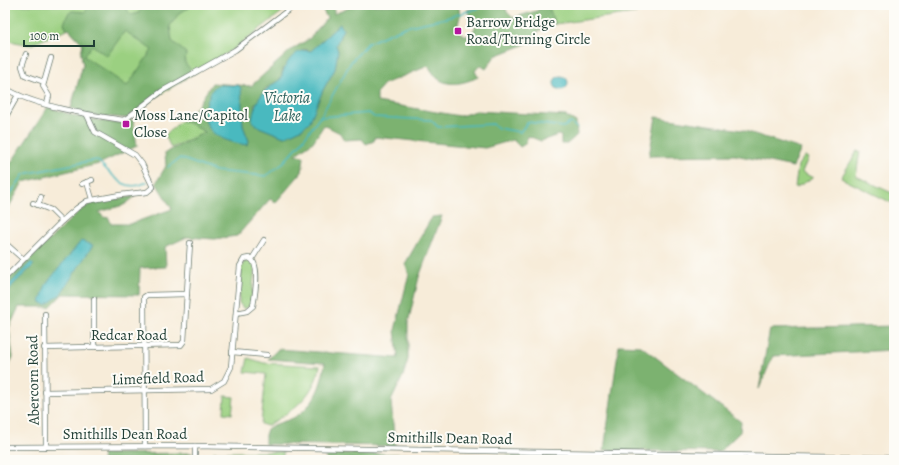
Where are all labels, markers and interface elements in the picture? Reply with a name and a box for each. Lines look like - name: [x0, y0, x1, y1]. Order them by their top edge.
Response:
- place label: Barrow Bridge Road/Turning Circle: [466, 12, 591, 49]
- scale bar: [24, 22, 94, 48]
- marker: Barrow Bridge Road/Turning Circle: [453, 26, 463, 36]
- text: 100 m: [30, 28, 59, 44]
- water label: Victoria Lake: [264, 87, 311, 127]
- place label: Moss Lane/Capitol Close: [134, 105, 248, 142]
- marker: Moss Lane/Capitol Close: [121, 119, 131, 129]
- street label: Redcar Road: [91, 325, 168, 345]
- street label: Abercorn Road: [22, 334, 44, 426]
- street label: Limefield Road: [111, 366, 205, 390]
- street label: Smithills Dean Road: [63, 424, 188, 444]
- street label: Smithills Dean Road: [387, 427, 513, 449]

